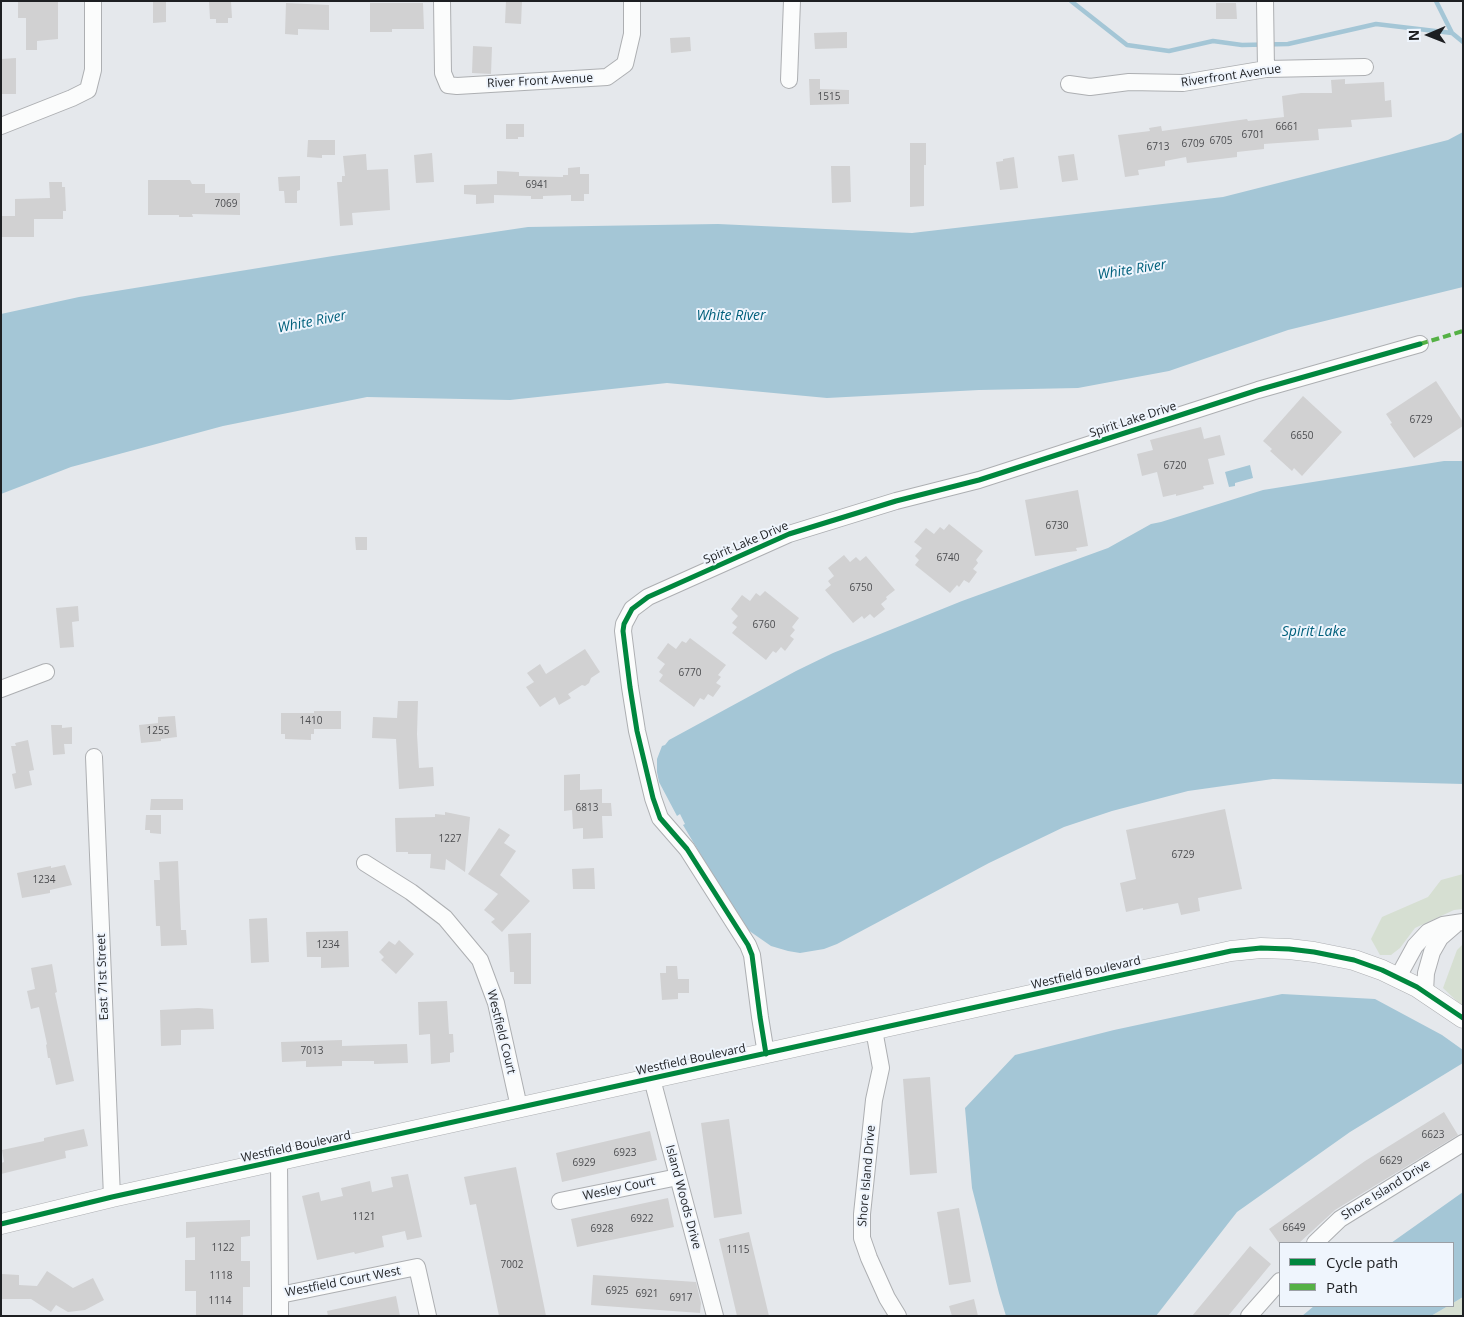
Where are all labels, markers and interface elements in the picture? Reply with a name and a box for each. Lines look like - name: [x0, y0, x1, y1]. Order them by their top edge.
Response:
- north arrow: [1404, 10, 1454, 60]
- text: N: [1404, 29, 1423, 41]
- street label: Riverfront Avenue: [1180, 62, 1282, 90]
- street label: River Front Avenue: [487, 71, 593, 91]
- house number: 1515: [818, 91, 840, 103]
- house number: 6661: [1276, 121, 1298, 133]
- house number: 6701: [1242, 129, 1264, 141]
- house number: 6705: [1210, 135, 1232, 147]
- house number: 6709: [1182, 138, 1204, 150]
- house number: 6713: [1147, 141, 1169, 153]
- house number: 6941: [526, 179, 548, 191]
- house number: 7069: [215, 198, 237, 210]
- water label: White River: [1096, 256, 1168, 284]
- water label: White River: [276, 307, 348, 337]
- water label: White River: [696, 308, 766, 324]
- street label: Spirit Lake Drive: [1088, 399, 1178, 441]
- house number: 6729: [1410, 414, 1432, 426]
- house number: 6650: [1291, 430, 1313, 442]
- house number: 6720: [1164, 460, 1186, 472]
- street label: Spirit Lake Drive: [701, 519, 791, 567]
- house number: 6730: [1046, 520, 1068, 532]
- house number: 6740: [937, 552, 959, 564]
- house number: 6750: [850, 582, 872, 594]
- house number: 6760: [753, 619, 775, 631]
- water label: Spirit Lake: [1282, 624, 1346, 640]
- house number: 6770: [679, 667, 701, 679]
- house number: 1410: [300, 715, 322, 727]
- house number: 1255: [147, 725, 169, 737]
- house number: 6813: [576, 802, 598, 814]
- house number: 1227: [439, 833, 461, 845]
- house number: 6729: [1172, 849, 1194, 861]
- house number: 1234: [33, 874, 55, 886]
- street label: East 71st Street: [94, 933, 112, 1021]
- house number: 1234: [317, 939, 339, 951]
- street label: Westfield Boulevard: [1030, 953, 1142, 993]
- street label: Westfield Court: [484, 988, 518, 1076]
- street label: Westfield Boulevard: [635, 1041, 747, 1079]
- house number: 7013: [301, 1045, 323, 1057]
- street label: Shore Island Drive: [855, 1125, 879, 1227]
- street label: Westfield Boulevard: [240, 1128, 352, 1166]
- house number: 6623: [1422, 1129, 1444, 1141]
- street label: Island Woods Drive: [662, 1143, 704, 1251]
- house number: 6923: [614, 1147, 636, 1159]
- house number: 6629: [1380, 1155, 1402, 1167]
- house number: 6929: [573, 1157, 595, 1169]
- street label: Shore Island Drive: [1339, 1157, 1433, 1223]
- street label: Wesley Court: [581, 1174, 657, 1204]
- house number: 1121: [353, 1211, 375, 1223]
- house number: 6922: [631, 1213, 653, 1225]
- house number: 6649: [1283, 1222, 1305, 1234]
- house number: 6928: [591, 1223, 613, 1235]
- house number: 1122: [212, 1242, 234, 1254]
- legend: [1279, 1242, 1454, 1307]
- house number: 1115: [727, 1244, 749, 1256]
- text: Cycle path: [1326, 1252, 1398, 1272]
- house number: 7002: [501, 1259, 523, 1271]
- street label: Westfield Court West: [284, 1264, 402, 1300]
- house number: 1118: [210, 1270, 232, 1282]
- text: Path: [1326, 1277, 1358, 1297]
- house number: 6925: [606, 1285, 628, 1297]
- house number: 6921: [636, 1288, 658, 1300]
- house number: 6917: [670, 1292, 692, 1304]
- house number: 1114: [209, 1295, 231, 1307]

